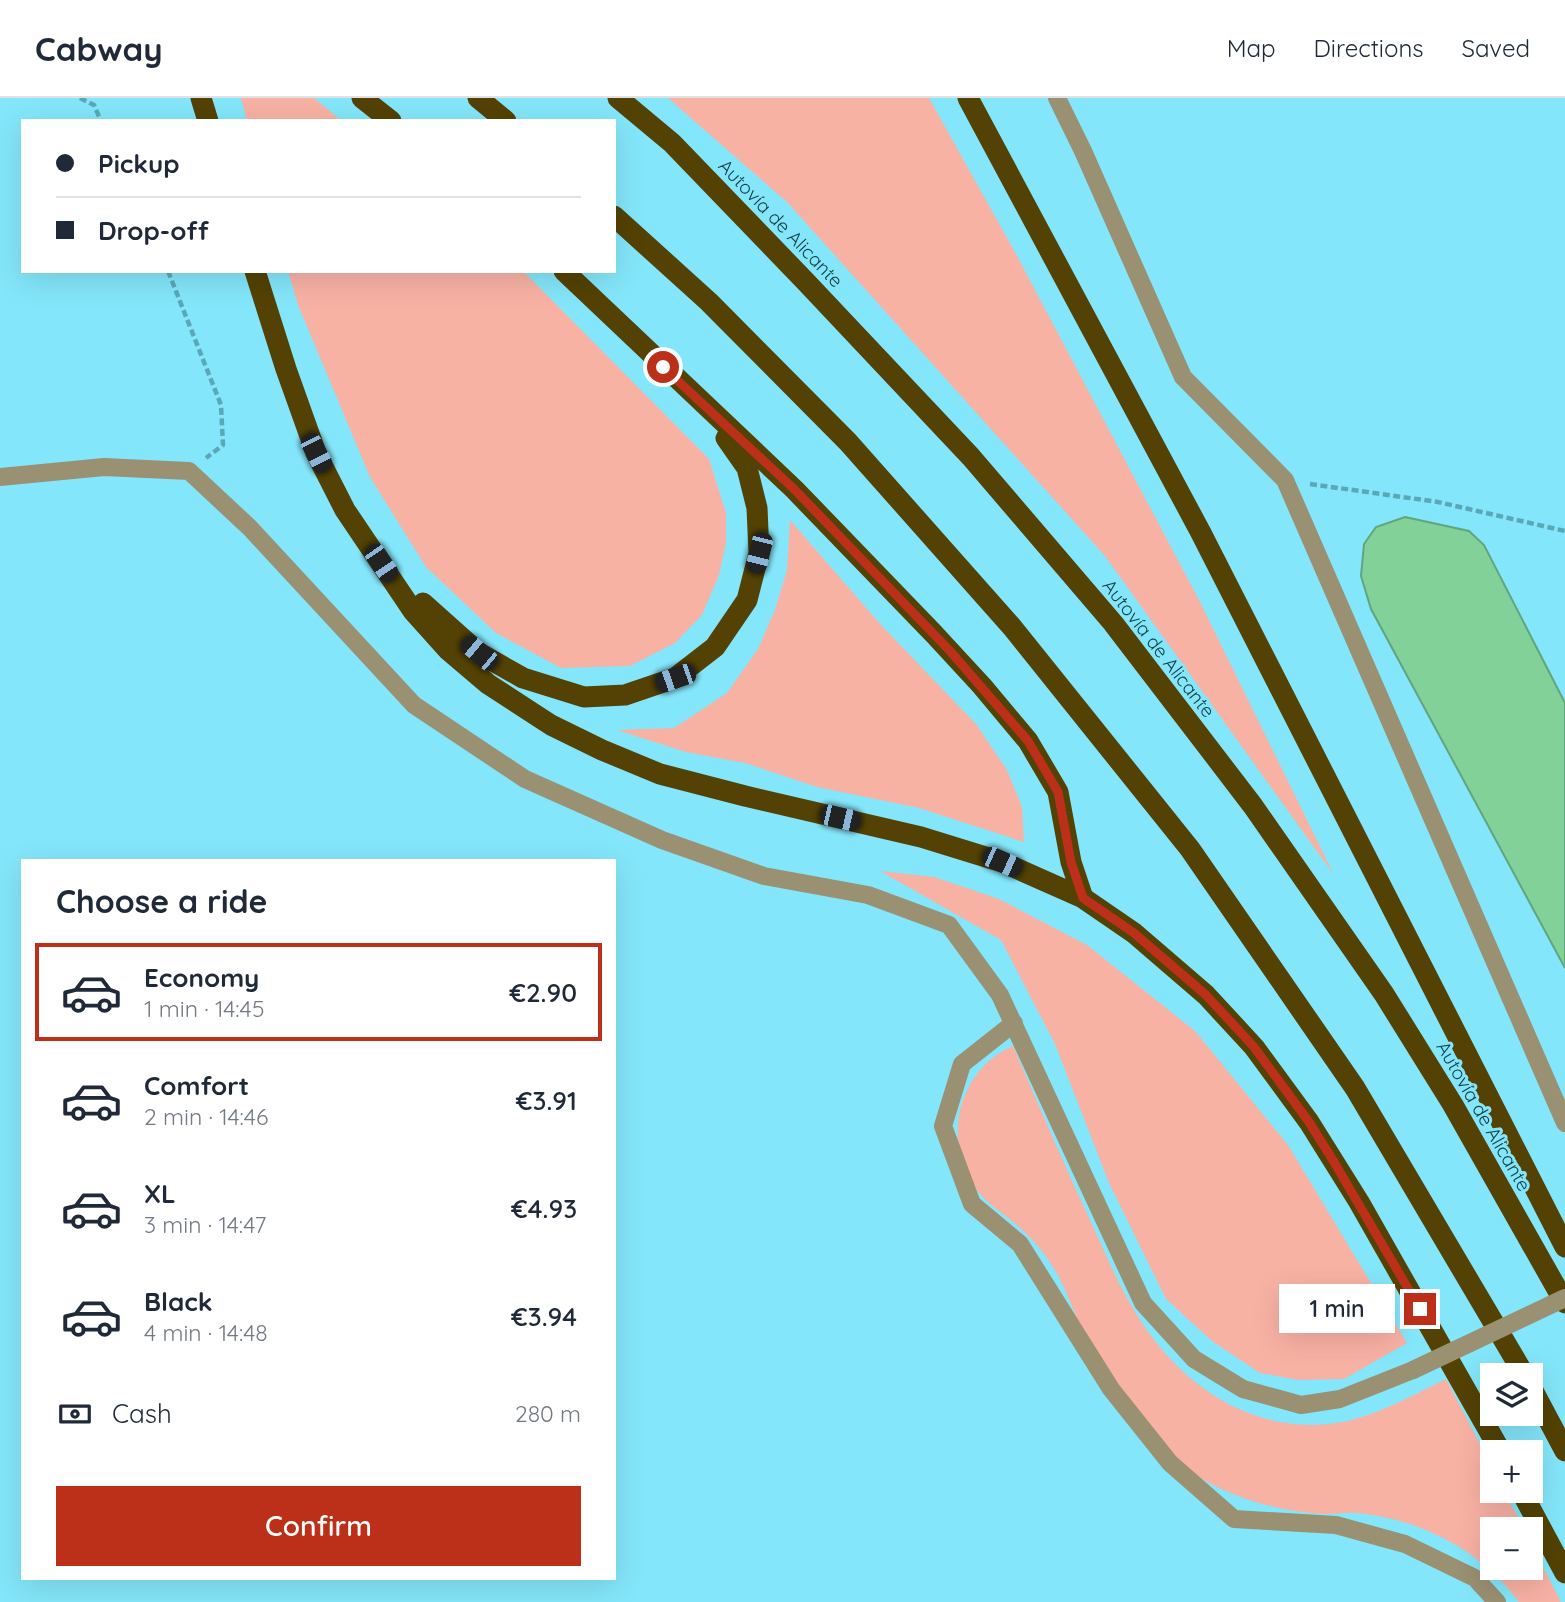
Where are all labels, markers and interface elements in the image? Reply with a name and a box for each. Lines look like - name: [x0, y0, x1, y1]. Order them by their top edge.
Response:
- text: Cabway: [35, 28, 163, 69]
- text: Map: [1227, 33, 1276, 63]
- text: Directions: [1314, 33, 1424, 63]
- text: Saved: [1462, 33, 1530, 63]
- text: Pickup: [98, 147, 180, 180]
- street label: Autovía de Alicante: [714, 154, 848, 292]
- text: Drop-off: [98, 214, 209, 247]
- route start: [647, 351, 679, 383]
- car: [298, 430, 335, 476]
- car: [744, 530, 775, 576]
- car: [361, 540, 402, 586]
- street label: Autovía de Alicante: [1098, 574, 1220, 722]
- car: [457, 631, 502, 675]
- car: [652, 661, 699, 695]
- car: [818, 803, 863, 833]
- car: [979, 844, 1026, 880]
- text: Choose a ride: [56, 881, 268, 921]
- icon: car: [60, 961, 123, 1024]
- text: Economy: [144, 961, 259, 994]
- text: €2.90: [509, 976, 577, 1009]
- text: 1 min · 14:45: [144, 994, 264, 1023]
- street label: Autovía de Alicante: [1431, 1037, 1537, 1195]
- icon: car: [60, 1069, 123, 1132]
- text: Comfort: [144, 1069, 249, 1102]
- text: €3.91: [516, 1084, 577, 1117]
- text: 2 min · 14:46: [144, 1102, 268, 1131]
- icon: car: [60, 1177, 123, 1240]
- text: XL: [144, 1177, 176, 1210]
- text: €4.93: [511, 1192, 577, 1225]
- text: 3 min · 14:47: [144, 1210, 266, 1239]
- callout: 1 min: [1280, 1284, 1396, 1334]
- icon: car: [60, 1285, 123, 1348]
- text: Black: [144, 1285, 213, 1318]
- route end: [1404, 1293, 1436, 1325]
- text: 1 min: [1309, 1294, 1365, 1323]
- text: €3.94: [511, 1300, 577, 1333]
- text: 4 min · 14:48: [144, 1318, 268, 1347]
- map controls: [1480, 1363, 1543, 1580]
- button: layers: [1480, 1363, 1543, 1426]
- icon: cash: [56, 1395, 94, 1433]
- text: Cash: [112, 1397, 172, 1430]
- text: 280 m: [515, 1399, 581, 1428]
- button: +: [1480, 1440, 1543, 1503]
- button: Confirm: [56, 1486, 581, 1566]
- button: −: [1480, 1517, 1543, 1580]

